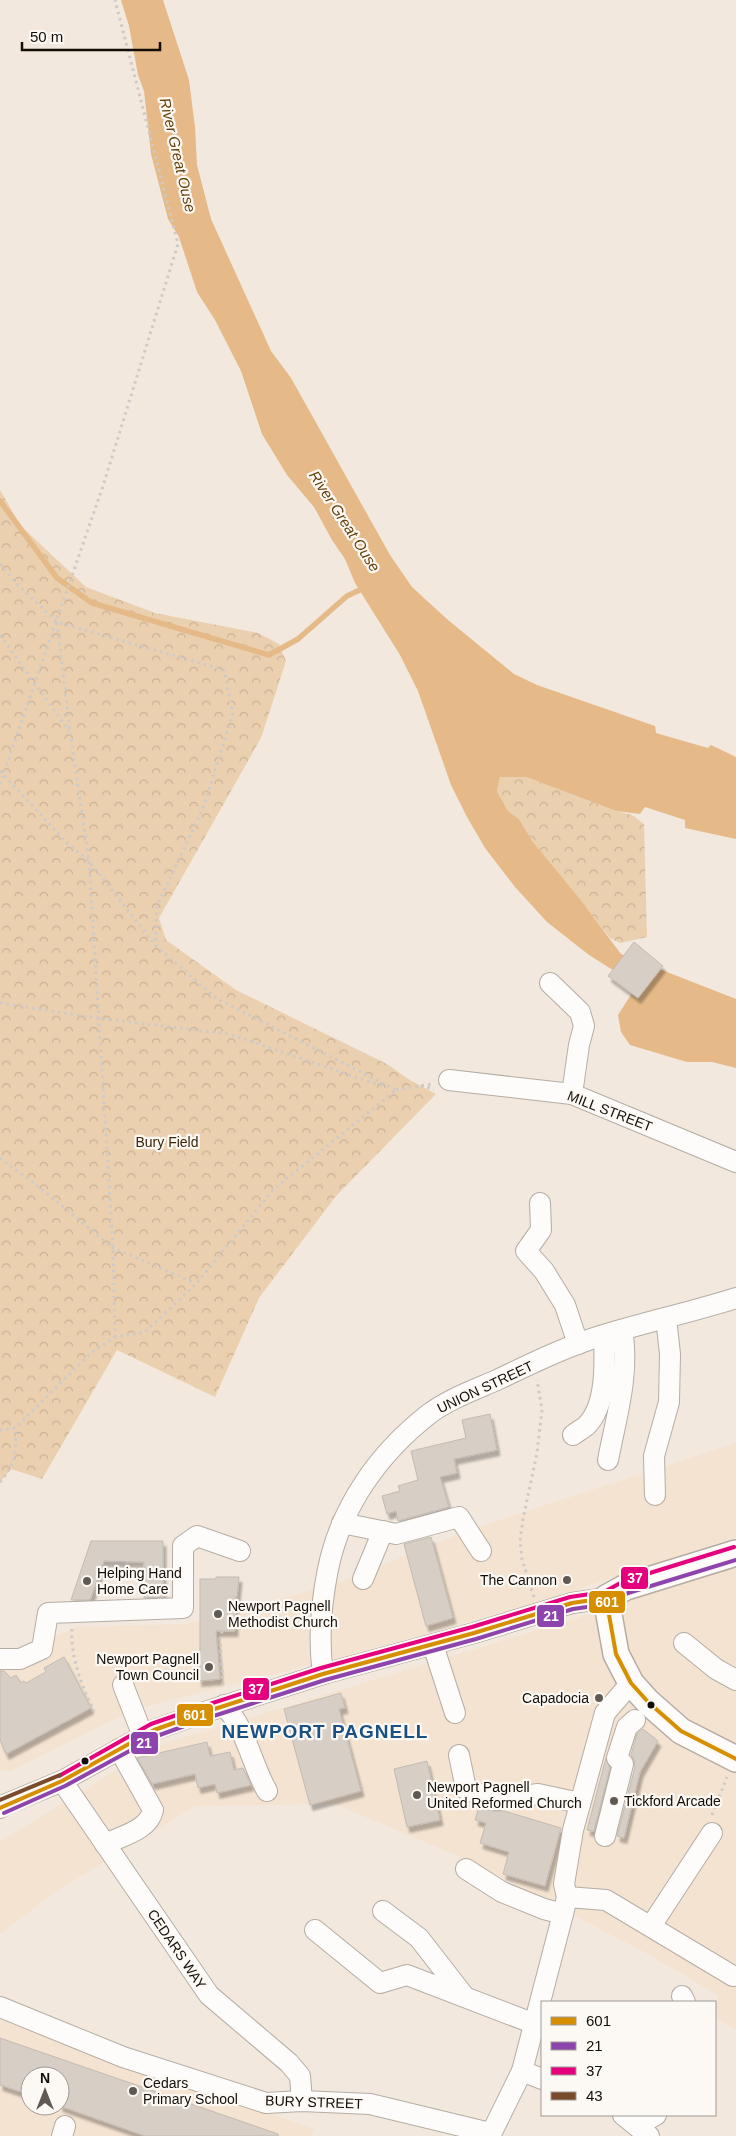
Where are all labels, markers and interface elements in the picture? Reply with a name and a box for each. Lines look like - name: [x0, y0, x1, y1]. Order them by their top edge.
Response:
- scale bar: [22, 20, 160, 52]
- text: 50 m: [30, 28, 63, 45]
- water label: River Great Ouse: [157, 96, 199, 214]
- water label: River Great Ouse: [306, 467, 384, 575]
- street label: MILL STREET: [565, 1087, 655, 1135]
- park label: Bury Field: [135, 1134, 199, 1150]
- street label: UNION STREET: [434, 1358, 536, 1416]
- place label: Helping Hand Home Care: [97, 1565, 182, 1597]
- line badge: 37: [620, 1566, 649, 1590]
- text: 37: [627, 1570, 643, 1586]
- place label: The Cannon: [480, 1572, 557, 1588]
- marker: The Cannon: [561, 1574, 573, 1586]
- marker: Helping Hand Home Care: [81, 1575, 93, 1587]
- line badge: 601: [588, 1590, 626, 1614]
- text: 601: [595, 1594, 619, 1610]
- place label: Newport Pagnell Methodist Church: [228, 1598, 338, 1630]
- line badge: 21: [536, 1604, 565, 1628]
- marker: Newport Pagnell Methodist Church: [212, 1608, 224, 1620]
- text: 21: [543, 1608, 559, 1624]
- place label: Newport Pagnell Town Council: [96, 1651, 199, 1683]
- marker: Newport Pagnell Town Council: [203, 1661, 215, 1673]
- line badge: 37: [242, 1677, 270, 1701]
- text: 37: [248, 1681, 264, 1697]
- place label: Capadocia: [522, 1690, 589, 1706]
- marker: Capadocia: [593, 1692, 605, 1704]
- unlabelled marker: [646, 1700, 656, 1710]
- line badge: 601: [176, 1703, 214, 1727]
- text: 601: [183, 1707, 207, 1723]
- district label: NEWPORT PAGNELL: [222, 1721, 428, 1742]
- line badge: 21: [130, 1731, 159, 1755]
- text: 21: [136, 1735, 152, 1751]
- unlabelled marker: [80, 1756, 90, 1766]
- place label: Newport Pagnell United Reformed Church: [427, 1779, 582, 1811]
- marker: Newport Pagnell United Reformed Church: [411, 1789, 423, 1801]
- place label: Tickford Arcade: [624, 1793, 721, 1809]
- marker: Tickford Arcade: [608, 1795, 620, 1807]
- street label: CEDARS WAY: [144, 1906, 210, 1992]
- legend: [541, 2001, 716, 2116]
- text: 601: [586, 2012, 611, 2029]
- text: 21: [586, 2037, 603, 2054]
- text: 37: [586, 2062, 603, 2079]
- north arrow: [20, 2066, 70, 2116]
- text: N: [40, 2070, 50, 2086]
- place label: Cedars Primary School: [143, 2075, 238, 2107]
- marker: Cedars Primary School: [127, 2085, 139, 2097]
- text: 43: [586, 2087, 603, 2104]
- street label: BURY STREET: [265, 2092, 363, 2112]

